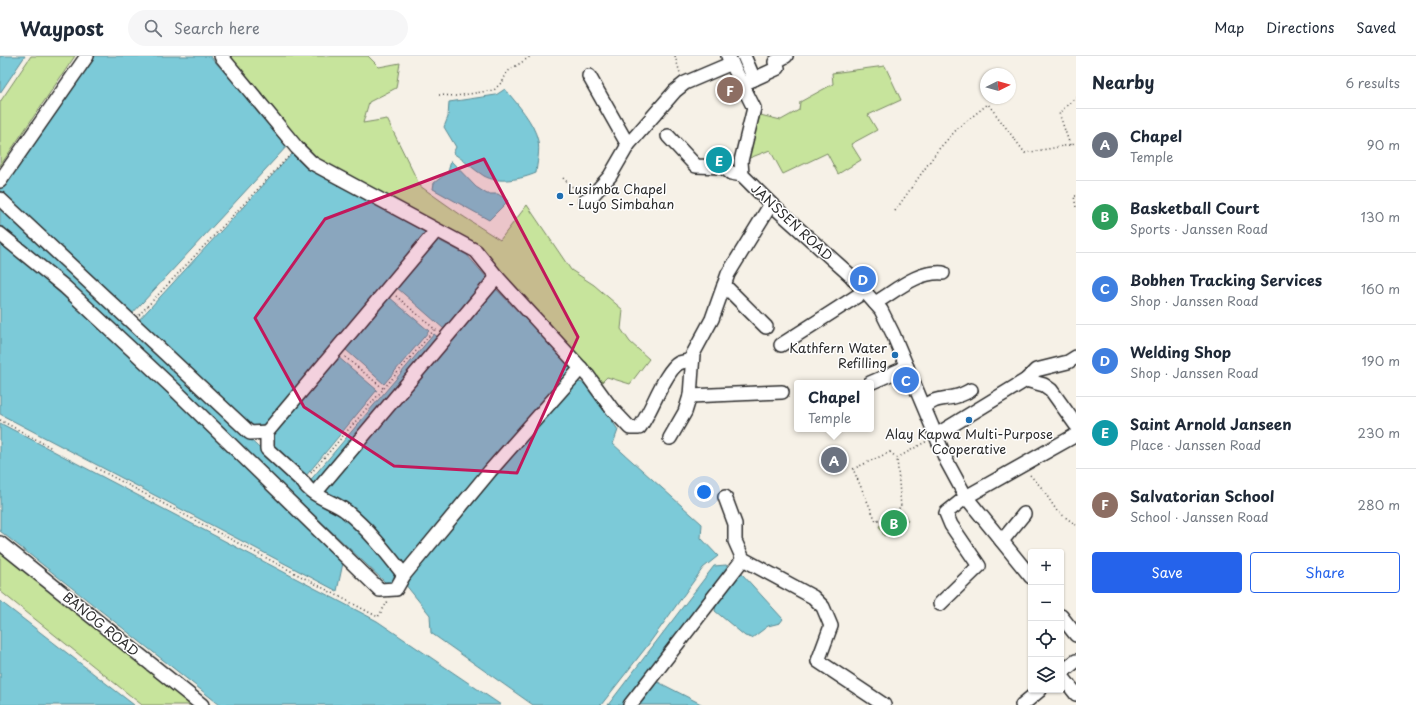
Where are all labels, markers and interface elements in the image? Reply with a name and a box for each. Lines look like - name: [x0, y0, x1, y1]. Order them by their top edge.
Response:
- search box: [128, 10, 408, 46]
- text: Waypost: [20, 14, 104, 42]
- text: Search here: [174, 16, 260, 39]
- icon: search: [142, 17, 164, 39]
- text: Map: [1214, 17, 1244, 38]
- text: Directions: [1266, 17, 1334, 38]
- text: Saved: [1356, 17, 1396, 38]
- north arrow: [980, 68, 1016, 104]
- text: Nearby: [1092, 69, 1154, 95]
- text: 6 results: [1345, 73, 1400, 92]
- pin: F: [717, 75, 743, 105]
- text: Chapel: [1130, 124, 1182, 147]
- text: A: [1100, 135, 1110, 154]
- text: 90 m: [1367, 135, 1400, 154]
- pin: E: [706, 145, 732, 175]
- text: Temple: [1130, 147, 1173, 166]
- place label: Lusimba Chapel - Luyo Simbahan: [568, 179, 674, 213]
- street label: JANSSEN ROAD: [747, 179, 837, 265]
- marker: Lusimba Chapel - Luyo Simbahan: [555, 191, 565, 201]
- text: Basketball Court: [1130, 196, 1260, 219]
- text: B: [1101, 207, 1109, 226]
- text: 130 m: [1361, 207, 1400, 226]
- text: Sports · Janssen Road: [1130, 219, 1268, 238]
- pin: D: [850, 264, 876, 294]
- text: Bobhen Tracking Services: [1130, 268, 1322, 291]
- text: C: [1100, 279, 1110, 298]
- text: 160 m: [1361, 279, 1400, 298]
- text: Shop · Janssen Road: [1130, 291, 1259, 310]
- place label: Kathfern Water Refilling: [789, 338, 888, 372]
- text: Welding Shop: [1130, 340, 1231, 363]
- marker: Kathfern Water Refilling: [890, 350, 900, 360]
- text: D: [1100, 351, 1110, 370]
- text: 190 m: [1361, 351, 1400, 370]
- text: Shop · Janssen Road: [1130, 363, 1259, 382]
- pin: C: [893, 365, 919, 395]
- popup: [794, 380, 874, 432]
- text: Chapel: [808, 385, 860, 408]
- text: Temple: [808, 408, 851, 427]
- text: Saint Arnold Janseen: [1130, 412, 1292, 435]
- marker: Alay Kapwa Multi-Purpose Cooperative: [964, 415, 974, 425]
- text: E: [1101, 423, 1109, 442]
- text: 230 m: [1358, 423, 1400, 442]
- place label: Alay Kapwa Multi-Purpose Cooperative: [885, 424, 1053, 458]
- text: Place · Janssen Road: [1130, 435, 1261, 454]
- pin: A: [821, 445, 847, 475]
- your location: [694, 482, 714, 502]
- text: Salvatorian School: [1130, 484, 1274, 507]
- text: F: [1101, 495, 1109, 514]
- text: 280 m: [1358, 495, 1400, 514]
- text: School · Janssen Road: [1130, 507, 1269, 526]
- pin: B: [881, 508, 907, 538]
- map controls: [1028, 549, 1064, 693]
- button: +: [1028, 549, 1064, 585]
- button: Save: [1092, 552, 1242, 593]
- button: Share: [1250, 552, 1400, 593]
- button: −: [1028, 585, 1064, 621]
- street label: BANOG ROAD: [59, 587, 143, 660]
- button: locate: [1028, 621, 1064, 657]
- button: layers: [1028, 657, 1064, 693]

